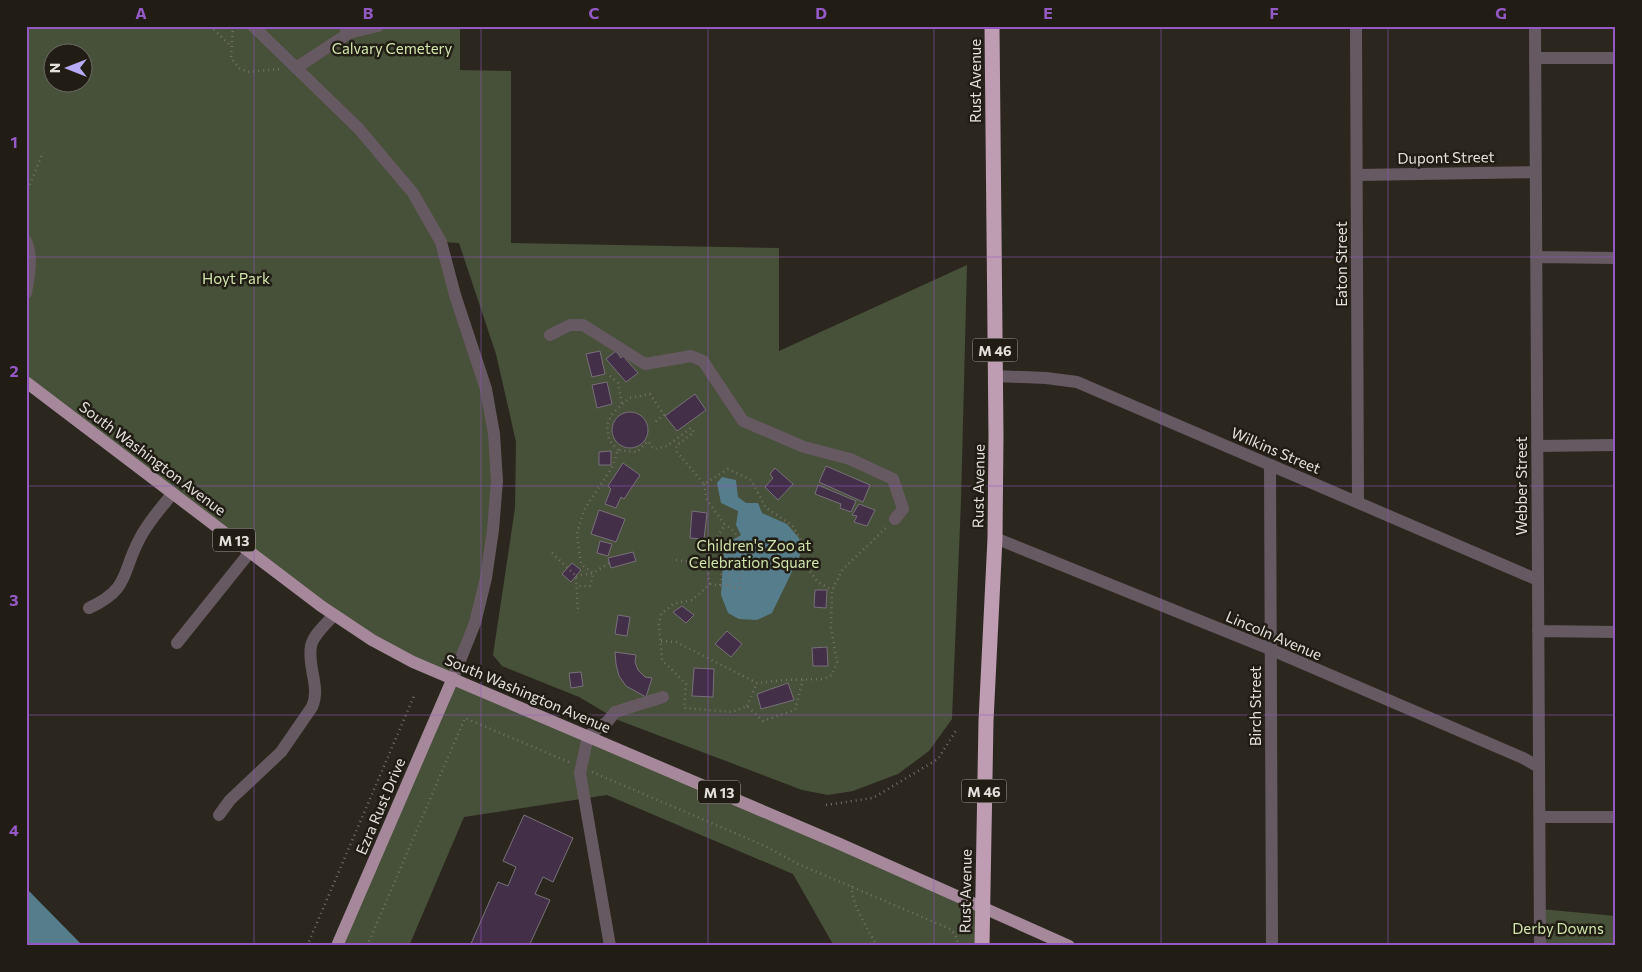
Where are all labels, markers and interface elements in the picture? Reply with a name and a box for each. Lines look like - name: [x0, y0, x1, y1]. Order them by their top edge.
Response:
- text: A: [135, 3, 147, 22]
- text: B: [363, 3, 374, 22]
- text: C: [589, 3, 600, 22]
- text: D: [815, 3, 827, 22]
- text: E: [1043, 3, 1053, 22]
- text: F: [1269, 3, 1279, 22]
- text: G: [1495, 3, 1507, 22]
- park label: Calvary Cemetery: [332, 39, 453, 57]
- street label: Rust Avenue: [966, 39, 984, 123]
- north arrow: [42, 42, 92, 92]
- text: N: [46, 63, 63, 73]
- text: 1: [10, 132, 18, 151]
- street label: Dupont Street: [1397, 147, 1495, 167]
- street label: Eaton Street: [1332, 221, 1350, 307]
- park label: Hoyt Park: [202, 269, 270, 287]
- road number: M 46: [972, 338, 1018, 362]
- text: 2: [9, 361, 19, 380]
- street label: South Washington Avenue: [76, 397, 230, 519]
- street label: Wilkins Street: [1228, 423, 1324, 477]
- street label: Webber Street: [1512, 436, 1530, 536]
- street label: Rust Avenue: [968, 444, 988, 528]
- road number: M 13: [213, 528, 255, 552]
- park label: Children's Zoo at Celebration Square: [689, 536, 819, 571]
- text: 3: [9, 590, 19, 609]
- street label: Lincoln Avenue: [1223, 607, 1325, 663]
- street label: South Washington Avenue: [442, 650, 614, 736]
- street label: Birch Street: [1246, 666, 1264, 746]
- street label: Ezra Rust Drive: [352, 755, 408, 857]
- road number: M 46: [962, 779, 1006, 802]
- road number: M 13: [698, 780, 740, 804]
- text: 4: [9, 820, 19, 839]
- street label: Rust Avenue: [955, 849, 975, 933]
- park label: Derby Downs: [1512, 919, 1604, 937]

